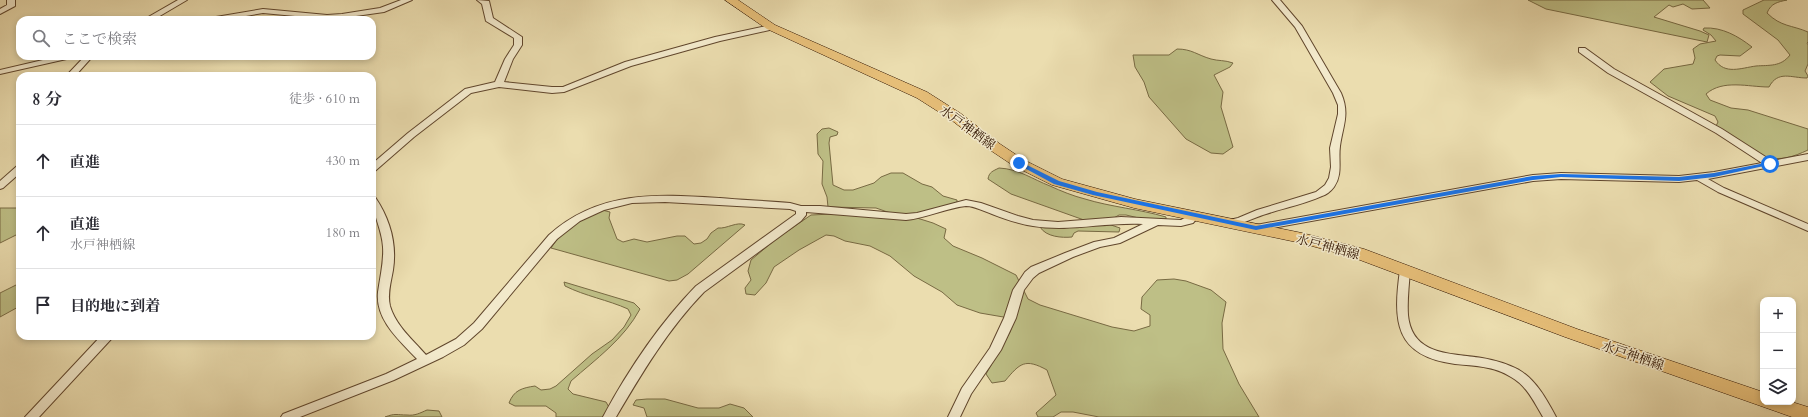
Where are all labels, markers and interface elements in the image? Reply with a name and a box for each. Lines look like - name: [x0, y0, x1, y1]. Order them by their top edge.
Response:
- search box: [16, 16, 376, 60]
- icon: search: [30, 27, 52, 49]
- text: ここで検索: [62, 29, 137, 49]
- text: 8 分: [32, 88, 62, 111]
- text: 徒歩 · 610 m: [289, 90, 360, 108]
- street label: 水戸神栖線: [936, 101, 999, 154]
- icon: ahead: [32, 150, 54, 172]
- text: 直進: [70, 152, 100, 172]
- text: 430 m: [326, 152, 360, 170]
- route end: [1010, 154, 1028, 172]
- route start: [1761, 155, 1779, 173]
- text: 直進: [70, 214, 100, 234]
- icon: ahead: [32, 222, 54, 244]
- text: 180 m: [326, 224, 360, 242]
- street label: 水戸神栖線: [1294, 230, 1361, 264]
- text: 水戸神栖線: [70, 236, 135, 254]
- icon: arrive: [32, 294, 54, 316]
- text: 目的地に到着: [70, 296, 160, 316]
- map controls: [1760, 297, 1796, 405]
- button: +: [1760, 297, 1796, 333]
- button: −: [1760, 333, 1796, 369]
- street label: 水戸神栖線: [1599, 337, 1666, 375]
- button: layers: [1760, 369, 1796, 405]

